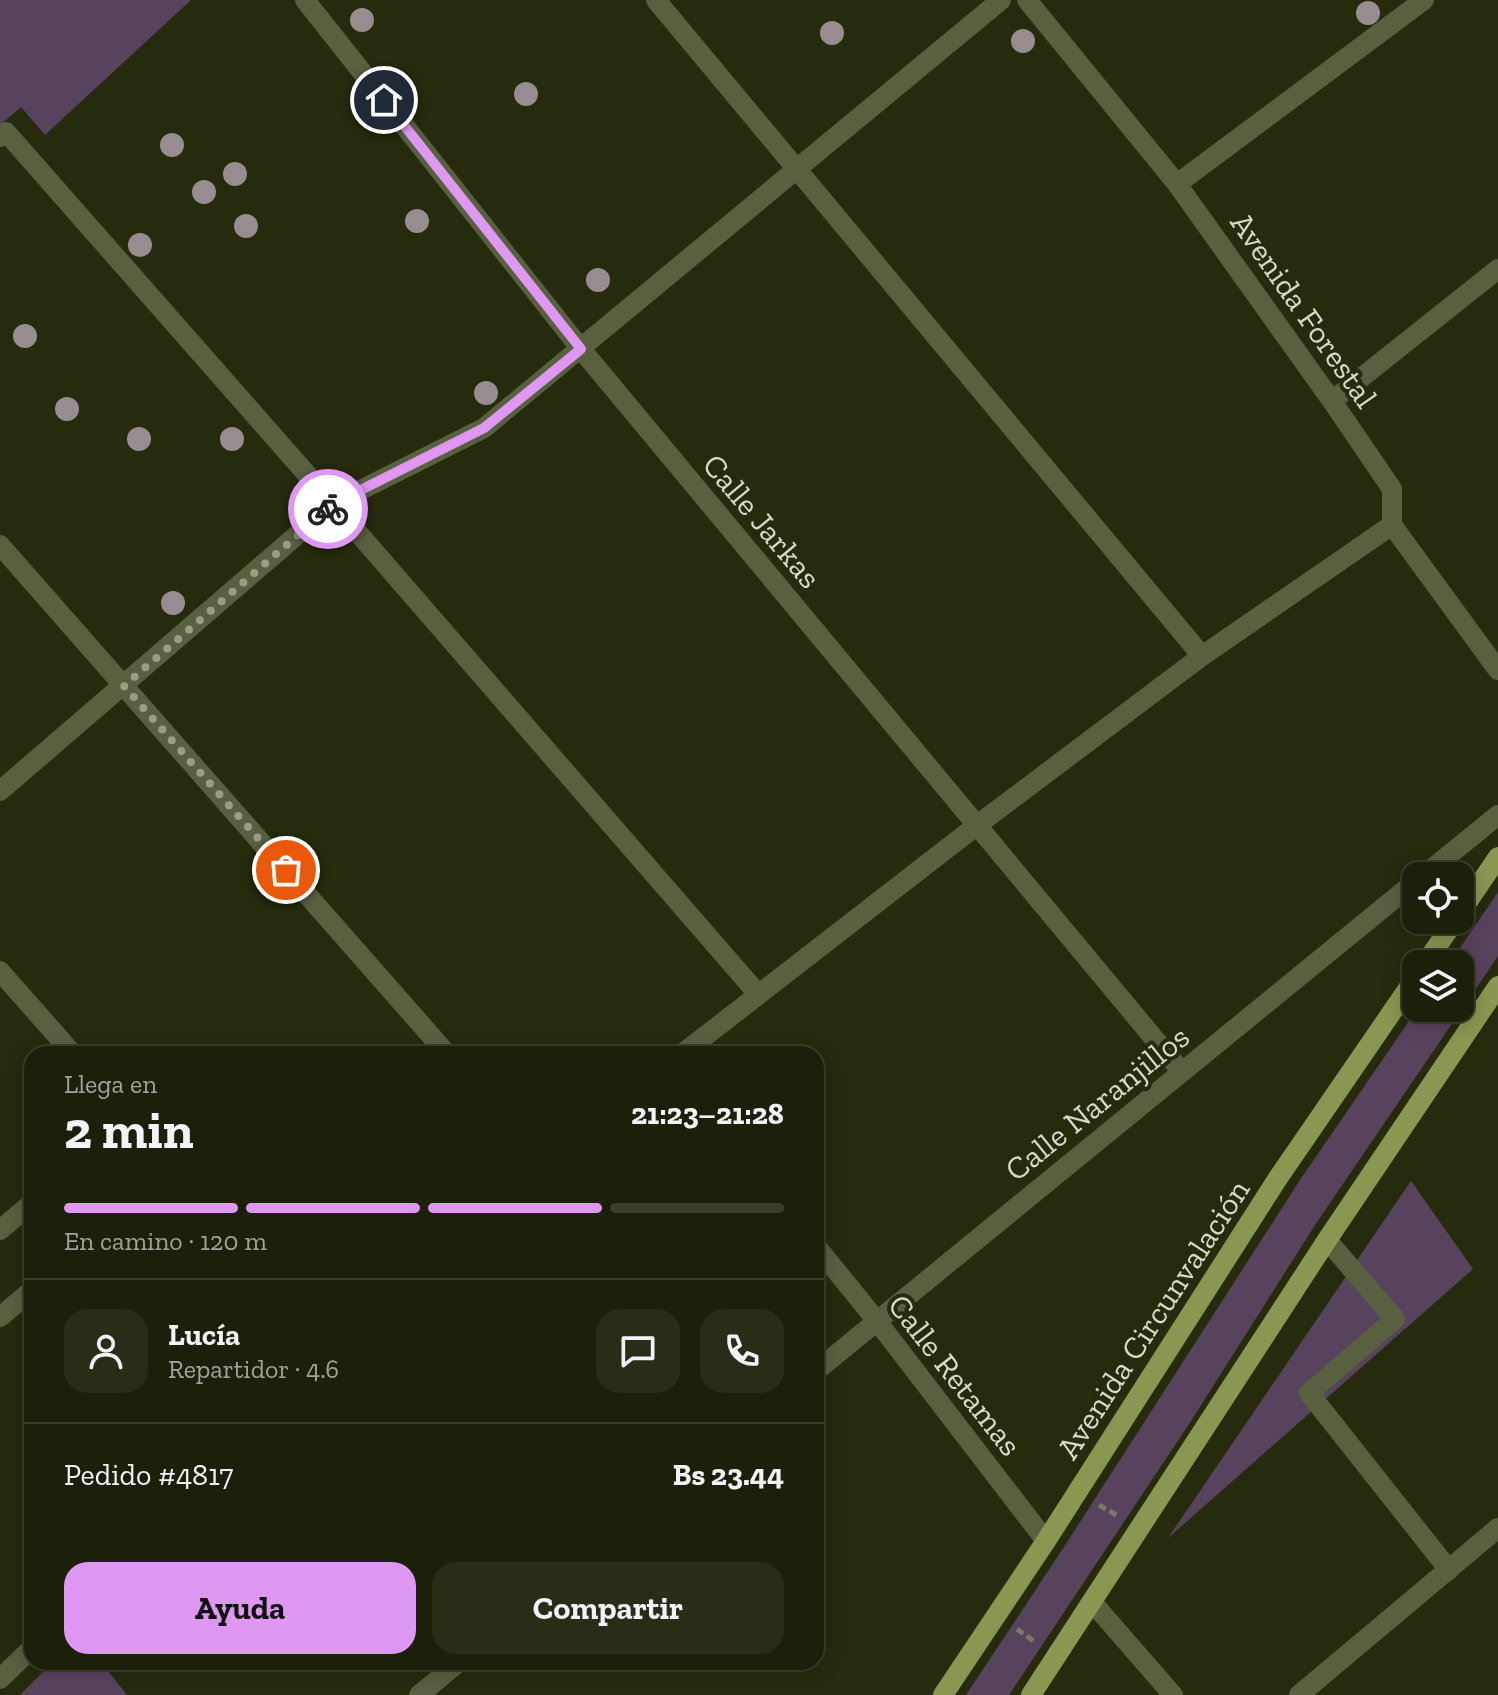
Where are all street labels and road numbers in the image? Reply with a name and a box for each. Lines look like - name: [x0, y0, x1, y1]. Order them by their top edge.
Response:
- street label: Avenida Forestal: [1223, 205, 1385, 415]
- street label: Calle Jarkas: [695, 446, 829, 596]
- street label: Calle Naranjillos: [997, 1017, 1197, 1189]
- street label: Avenida Circunvalación: [1048, 1172, 1258, 1466]
- street label: Calle Retamas: [880, 1287, 1030, 1463]

